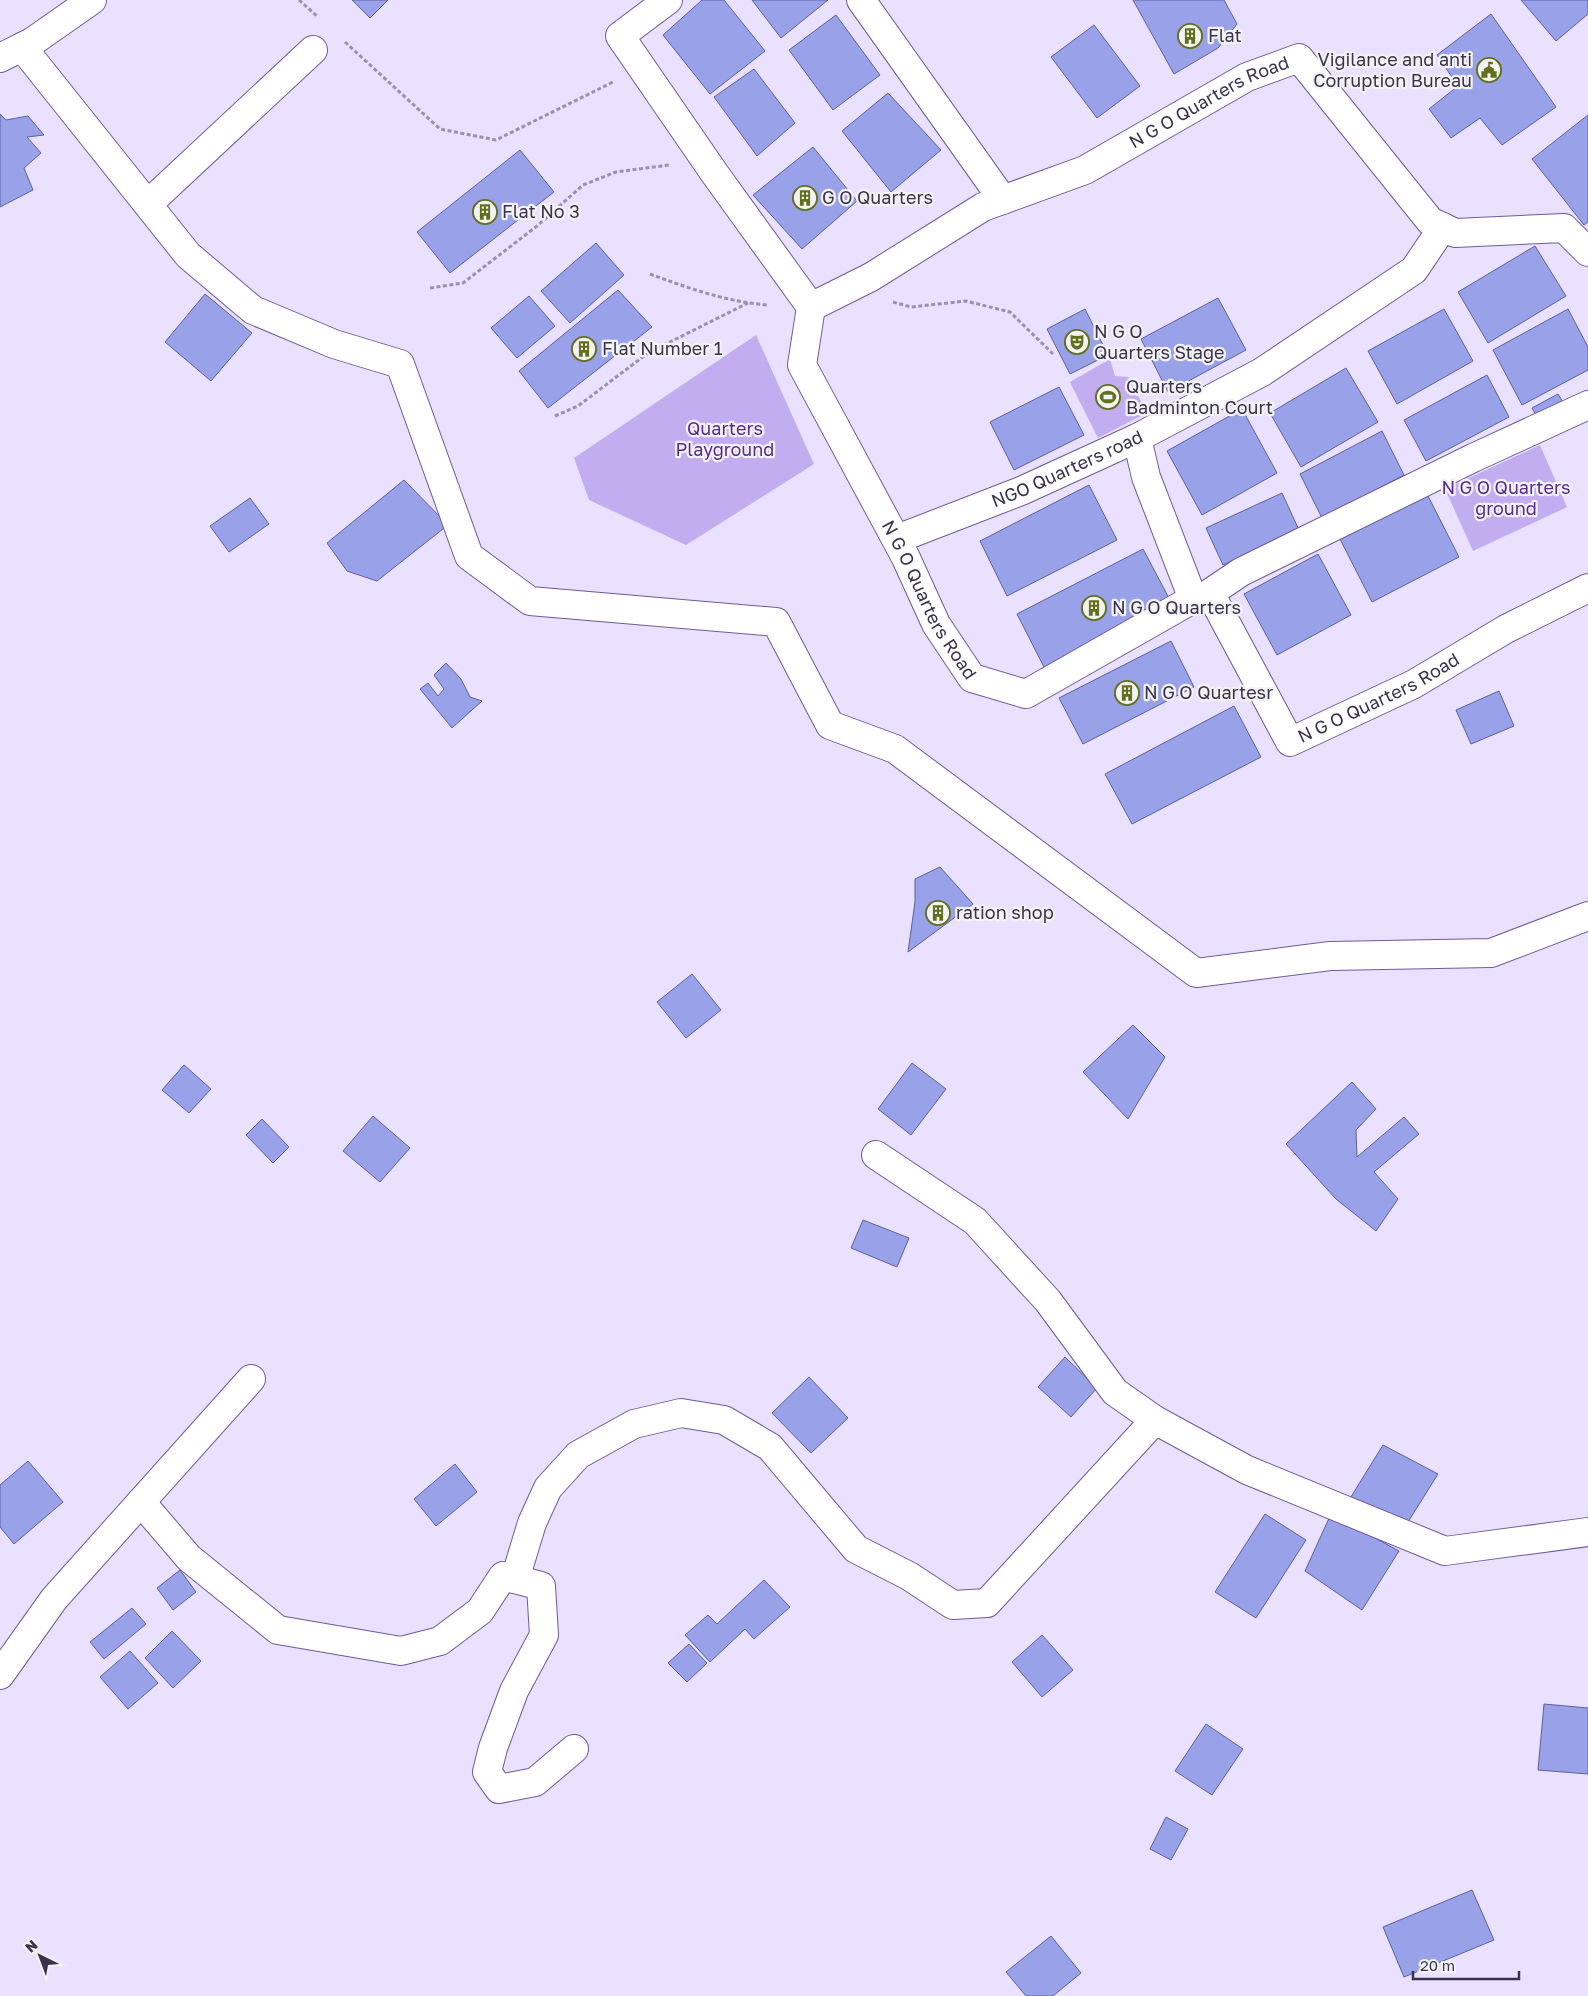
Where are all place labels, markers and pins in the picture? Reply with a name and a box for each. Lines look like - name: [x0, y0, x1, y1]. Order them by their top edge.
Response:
- building icon: Flat: [1177, 23, 1203, 49]
- place label: Flat: [1208, 24, 1242, 46]
- place label: Vigilance and anti Corruption Bureau: [1313, 48, 1472, 91]
- public building icon: Vigilance and anti Corruption Bureau: [1476, 57, 1502, 83]
- building icon: G O Quarters: [792, 185, 818, 211]
- place label: G O Quarters: [822, 186, 933, 208]
- building icon: Flat No 3: [472, 199, 498, 225]
- place label: Flat No 3: [502, 200, 580, 222]
- place label: N G O Quarters Stage: [1094, 320, 1225, 363]
- theatre icon: N G O Quarters Stage: [1064, 329, 1090, 355]
- building icon: Flat Number 1: [571, 336, 597, 362]
- place label: Flat Number 1: [602, 337, 723, 359]
- place label: Quarters Badminton Court: [1126, 375, 1273, 418]
- sports icon: Quarters Badminton Court: [1095, 384, 1121, 410]
- building icon: N G O Quarters: [1081, 595, 1107, 621]
- place label: N G O Quarters: [1112, 596, 1241, 618]
- building icon: N G O Quartesr: [1114, 680, 1140, 706]
- place label: N G O Quartesr: [1144, 681, 1273, 703]
- building icon: ration shop: [925, 900, 951, 926]
- place label: ration shop: [956, 901, 1054, 923]

